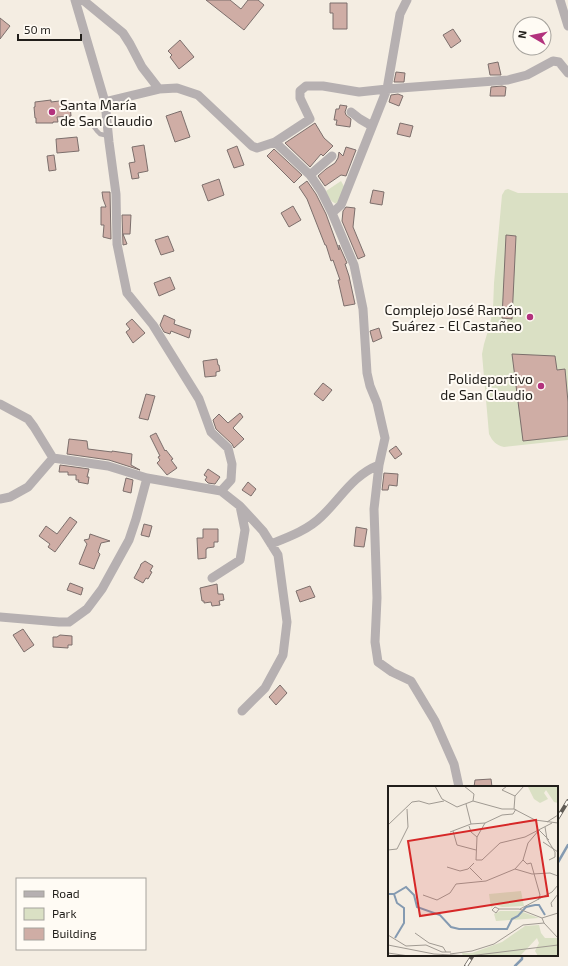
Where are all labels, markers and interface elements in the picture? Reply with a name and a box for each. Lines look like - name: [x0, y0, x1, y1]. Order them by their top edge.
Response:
- scale bar: [18, 16, 81, 42]
- north arrow: [512, 16, 552, 56]
- text: 50 m: [24, 22, 51, 36]
- text: N: [515, 29, 529, 39]
- place label: Santa María de San Claudio: [60, 96, 153, 129]
- marker: Santa María de San Claudio: [47, 107, 57, 117]
- place label: Complejo José Ramón Suárez - El Castañeo: [385, 301, 522, 334]
- marker: Complejo José Ramón Suárez - El Castañeo: [525, 312, 535, 322]
- place label: Polideportivo de San Claudio: [440, 370, 533, 403]
- marker: Polideportivo de San Claudio: [536, 381, 546, 391]
- inset map: [388, 786, 558, 956]
- legend: [16, 878, 146, 950]
- text: Road: [52, 886, 80, 900]
- text: Park: [52, 906, 77, 920]
- text: Building: [52, 926, 97, 940]

